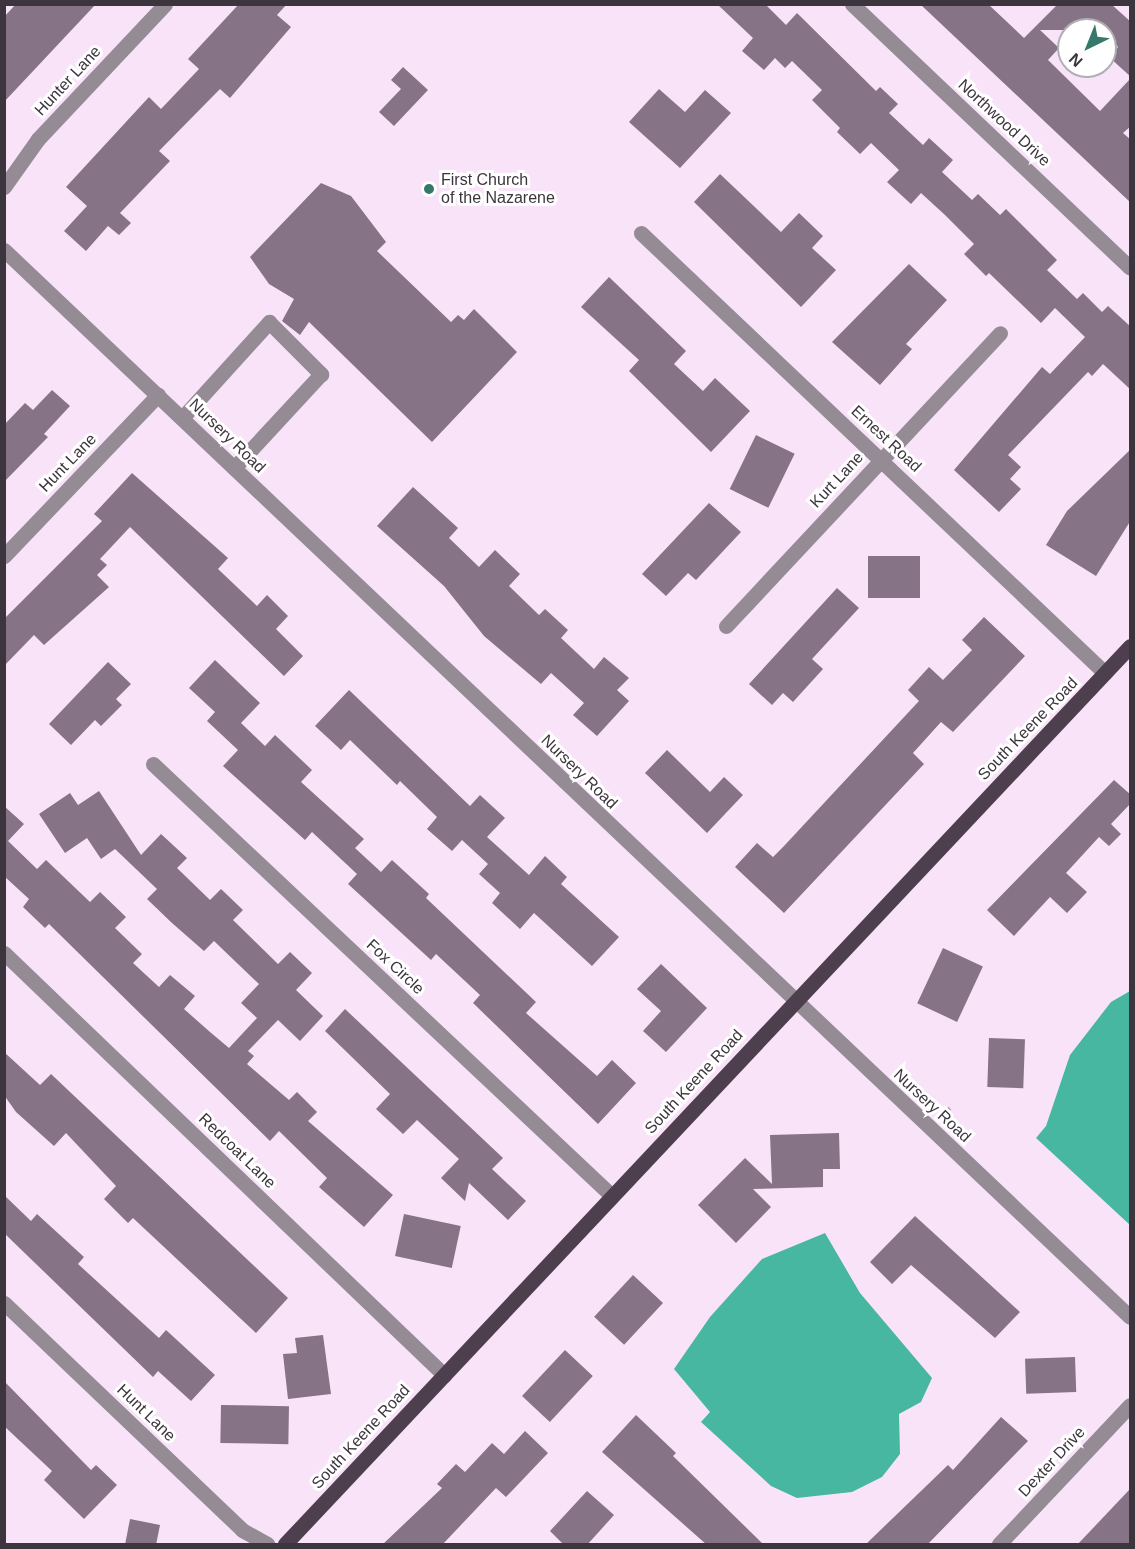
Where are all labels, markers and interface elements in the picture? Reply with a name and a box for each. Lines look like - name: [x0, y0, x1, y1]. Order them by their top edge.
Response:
- north arrow: [1057, 18, 1117, 78]
- street label: Hunter Lane: [31, 42, 105, 120]
- text: N: [1066, 50, 1086, 70]
- street label: Northwood Drive: [954, 75, 1054, 171]
- place label: First Church of the Nazarene: [441, 170, 555, 208]
- marker: First Church of the Nazarene: [422, 182, 436, 196]
- street label: Nursery Road: [185, 395, 269, 477]
- street label: Ernest Road: [847, 402, 925, 476]
- street label: Hunt Lane: [35, 430, 101, 496]
- street label: Kurt Lane: [806, 448, 868, 512]
- street label: South Keene Road: [974, 674, 1082, 784]
- street label: Nursery Road: [537, 731, 621, 813]
- street label: Fox Circle: [362, 935, 428, 999]
- street label: South Keene Road: [641, 1026, 747, 1138]
- street label: Nursery Road: [889, 1065, 975, 1147]
- street label: Redcoat Lane: [194, 1109, 280, 1193]
- street label: Hunt Lane: [113, 1380, 179, 1446]
- street label: South Keene Road: [308, 1381, 414, 1493]
- street label: Dexter Drive: [1015, 1423, 1089, 1501]

